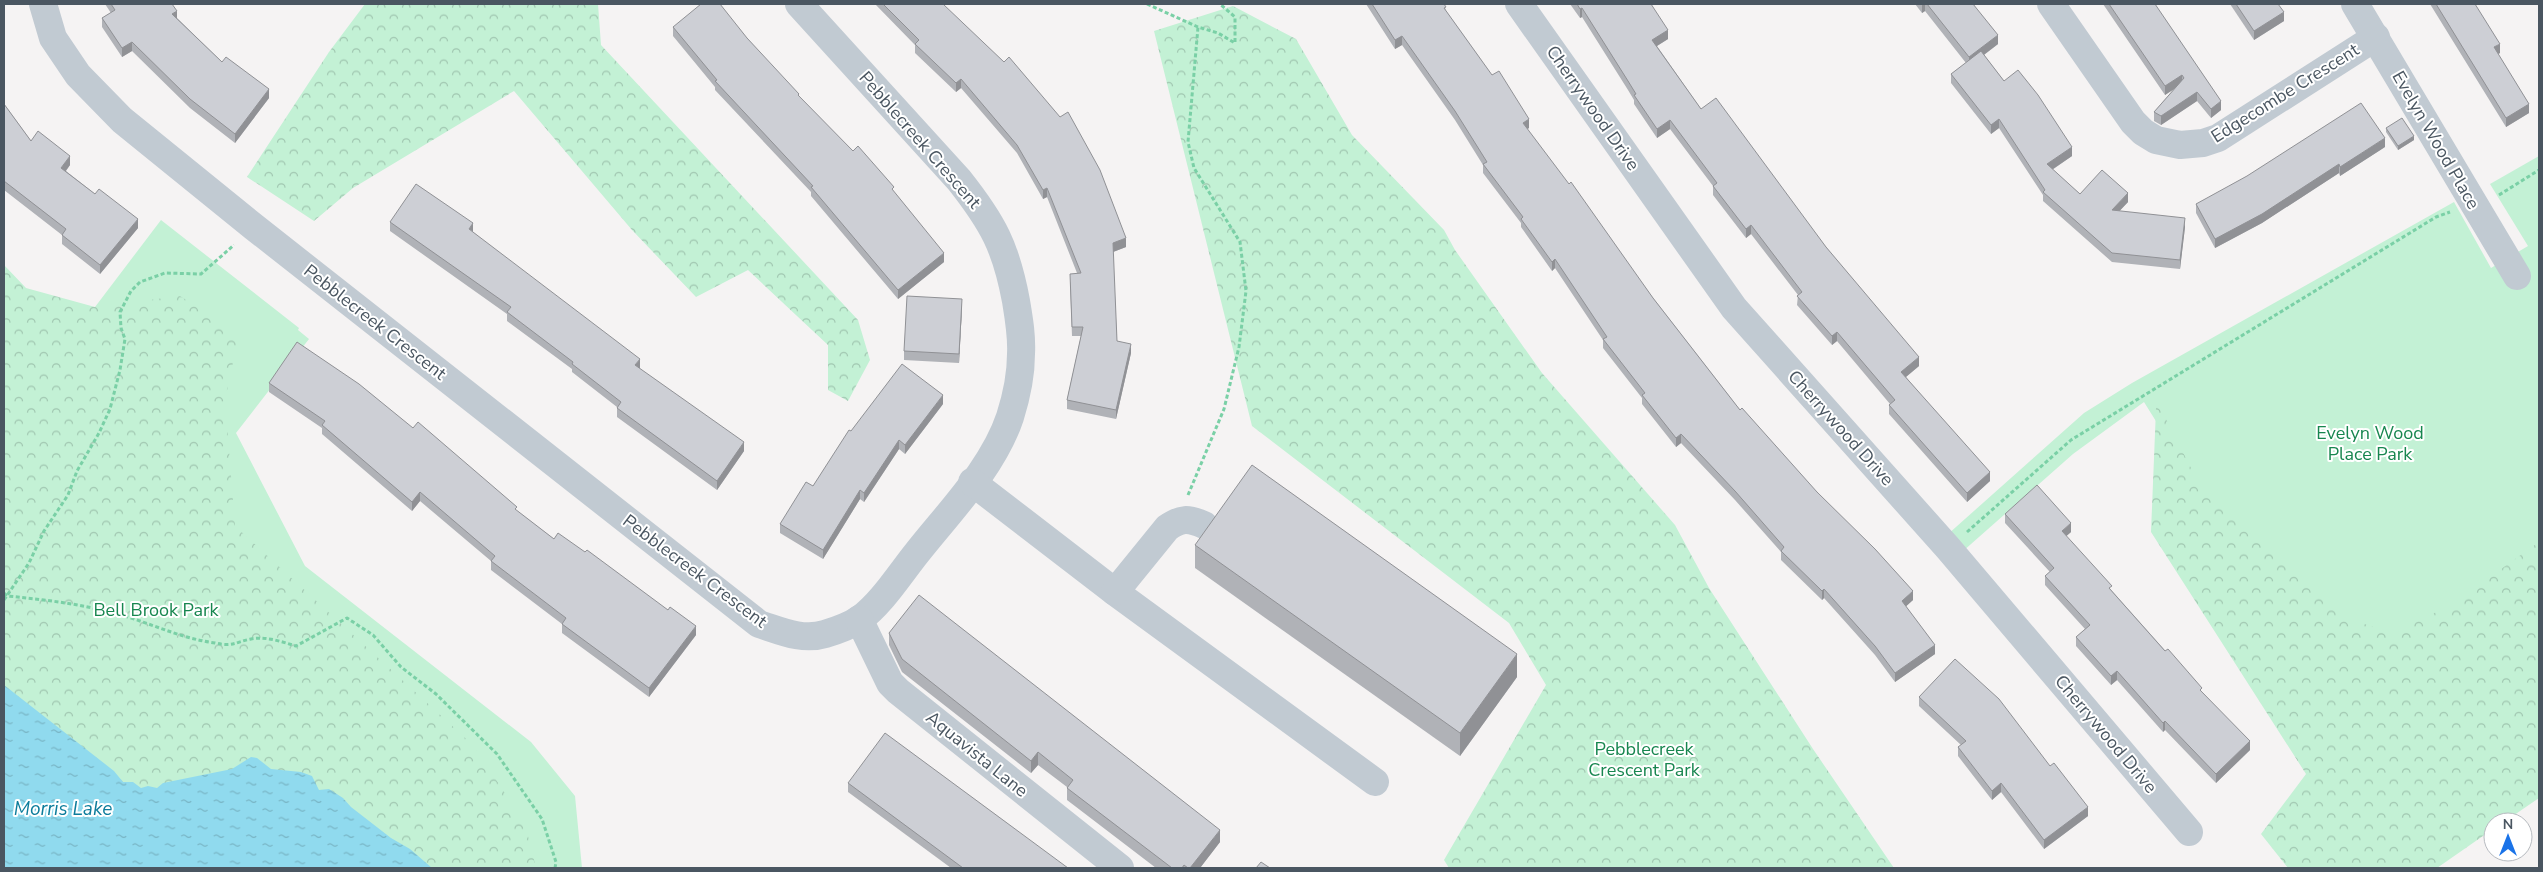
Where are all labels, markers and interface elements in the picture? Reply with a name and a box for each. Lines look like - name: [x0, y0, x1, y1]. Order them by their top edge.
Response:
- street label: Edgecombe Crescent: [2206, 37, 2364, 148]
- street label: Cherrywood Drive: [1541, 41, 1645, 175]
- street label: Pebblecreek Crescent: [854, 66, 987, 214]
- street label: Evelyn Wood Place: [2387, 66, 2485, 214]
- street label: Pebblecreek Crescent: [299, 259, 452, 386]
- street label: Cherrywood Drive: [1783, 365, 1899, 491]
- park label: Evelyn Wood Place Park: [2316, 421, 2424, 466]
- street label: Pebblecreek Crescent: [618, 509, 773, 634]
- park label: Bell Brook Park: [93, 598, 220, 622]
- street label: Cherrywood Drive: [2049, 670, 2163, 798]
- street label: Aquavista Lane: [921, 705, 1033, 803]
- park label: Pebblecreek Crescent Park: [1588, 737, 1701, 782]
- water label: Morris Lake: [14, 796, 112, 822]
- north arrow: [2483, 812, 2533, 862]
- text: N: [2503, 815, 2513, 834]

